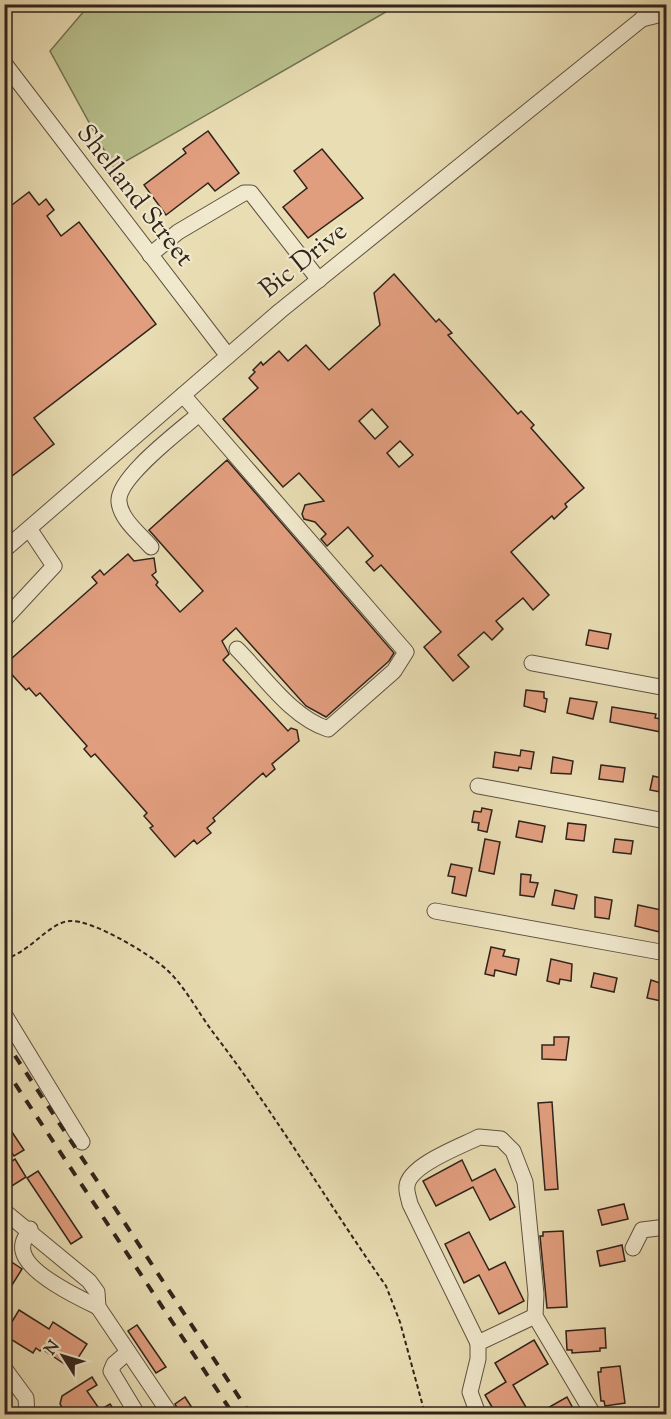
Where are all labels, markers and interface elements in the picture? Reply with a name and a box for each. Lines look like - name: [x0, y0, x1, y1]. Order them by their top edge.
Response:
- street label: Shelland Street: [67, 117, 201, 275]
- street label: Bic Drive: [252, 214, 356, 308]
- north arrow: [33, 1326, 93, 1386]
- text: N: [40, 1336, 66, 1361]

